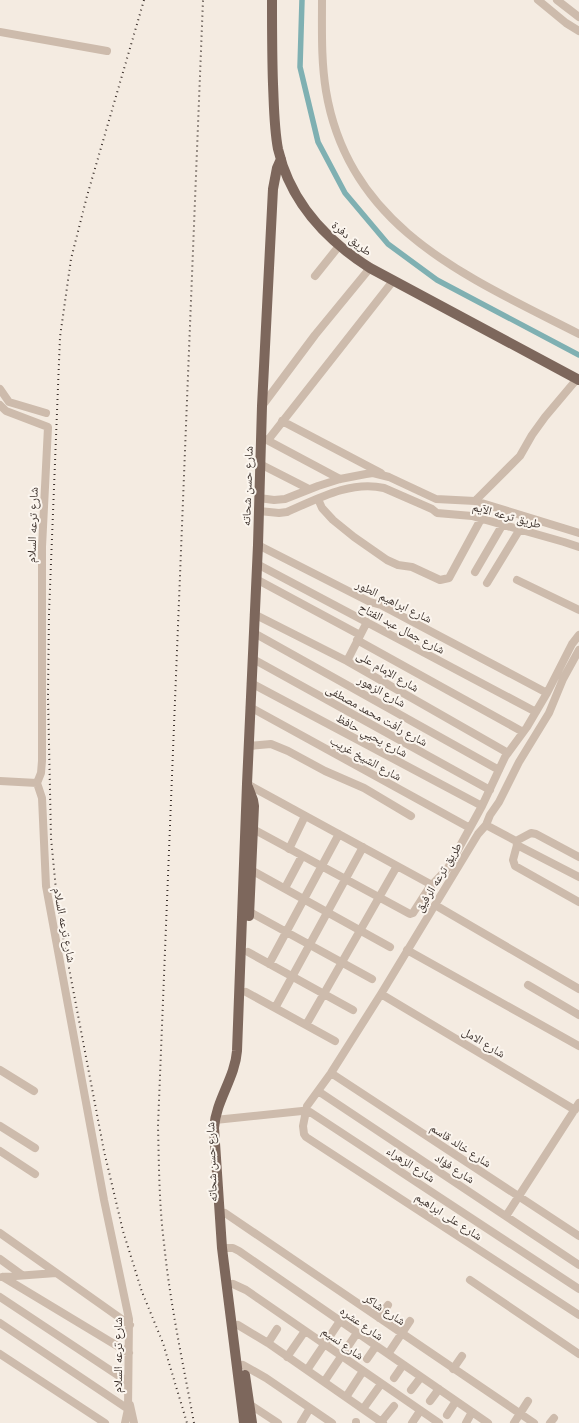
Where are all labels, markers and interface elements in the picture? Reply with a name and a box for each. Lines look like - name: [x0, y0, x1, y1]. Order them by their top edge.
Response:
- street label: طريق دفرة: [329, 217, 375, 259]
- street label: شارع حسن شحاته: [238, 446, 257, 526]
- street label: شارع ترعه السلام: [23, 487, 42, 563]
- street label: طريق ترعه الآيم: [471, 499, 543, 532]
- street label: شارع ابراهيم الطور: [352, 576, 435, 627]
- street label: شارع جمال عبد الفتاح: [356, 599, 448, 658]
- street label: شارع الإمام على: [354, 647, 422, 696]
- street label: شارع الزهور: [354, 671, 409, 711]
- street label: شارع رأفت محمد مصطفى: [323, 681, 430, 750]
- street label: شارع يحيي حافظ: [332, 710, 410, 763]
- street label: شارع الشيخ غريب: [327, 732, 404, 785]
- street label: طريق ترعه الرفيق: [411, 839, 465, 915]
- street label: شارع ترعه السلام: [49, 886, 80, 964]
- street label: شارع الامل: [459, 1023, 508, 1062]
- street label: شارع خالد قاسم: [427, 1120, 495, 1171]
- street label: شارع حسن شحاته: [202, 1122, 221, 1202]
- street label: شارع الزهراء: [383, 1143, 438, 1186]
- street label: شارع فؤاد: [432, 1150, 478, 1187]
- street label: شارع على ابراهيم: [412, 1189, 485, 1244]
- street label: شارع شاكر: [360, 1289, 409, 1329]
- street label: شارع عشره: [337, 1303, 387, 1344]
- street label: شارع ترعه السلام: [110, 1317, 126, 1393]
- street label: شارع نسيم: [319, 1323, 367, 1364]

